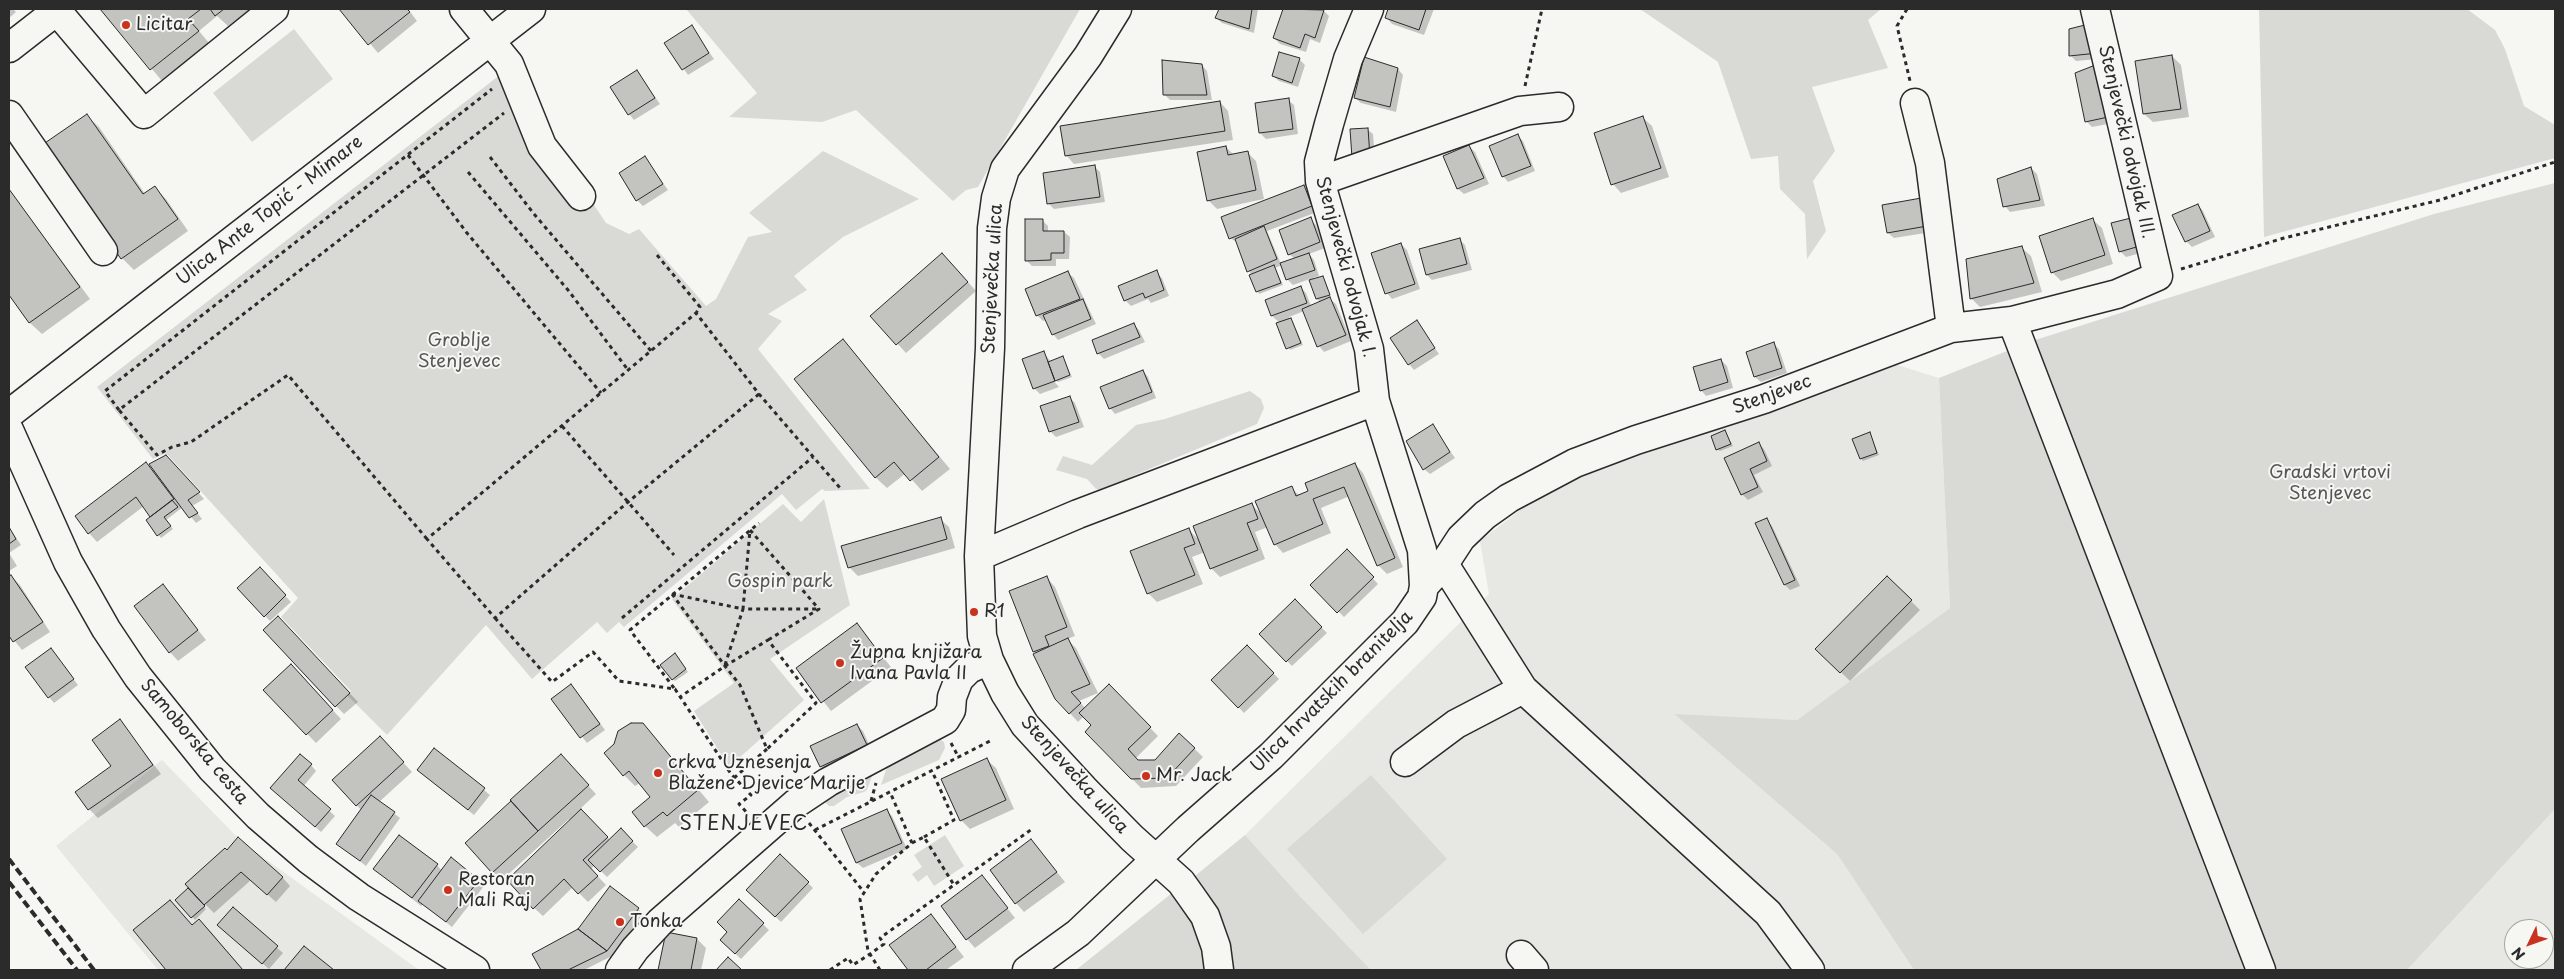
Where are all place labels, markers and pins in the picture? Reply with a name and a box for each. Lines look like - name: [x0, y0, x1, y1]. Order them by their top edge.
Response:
- place label: Licitar: [136, 14, 192, 36]
- marker: Licitar: [120, 19, 132, 31]
- place label: R1: [984, 601, 1005, 623]
- marker: R1: [968, 606, 980, 618]
- place label: Župna knjižara Ivana Pavla II: [850, 642, 982, 684]
- marker: Župna knjižara Ivana Pavla II: [834, 657, 846, 669]
- place label: crkva Uznesenja Blažene Djevice Marije: [668, 752, 865, 794]
- place label: Mr. Jack: [1156, 765, 1232, 787]
- marker: crkva Uznesenja Blažene Djevice Marije: [652, 767, 664, 779]
- marker: Mr. Jack: [1140, 770, 1152, 782]
- place label: Restoran Mali Raj: [458, 869, 535, 912]
- marker: Restoran Mali Raj: [442, 884, 454, 896]
- place label: Tonka: [630, 911, 682, 933]
- marker: Tonka: [614, 916, 626, 928]

